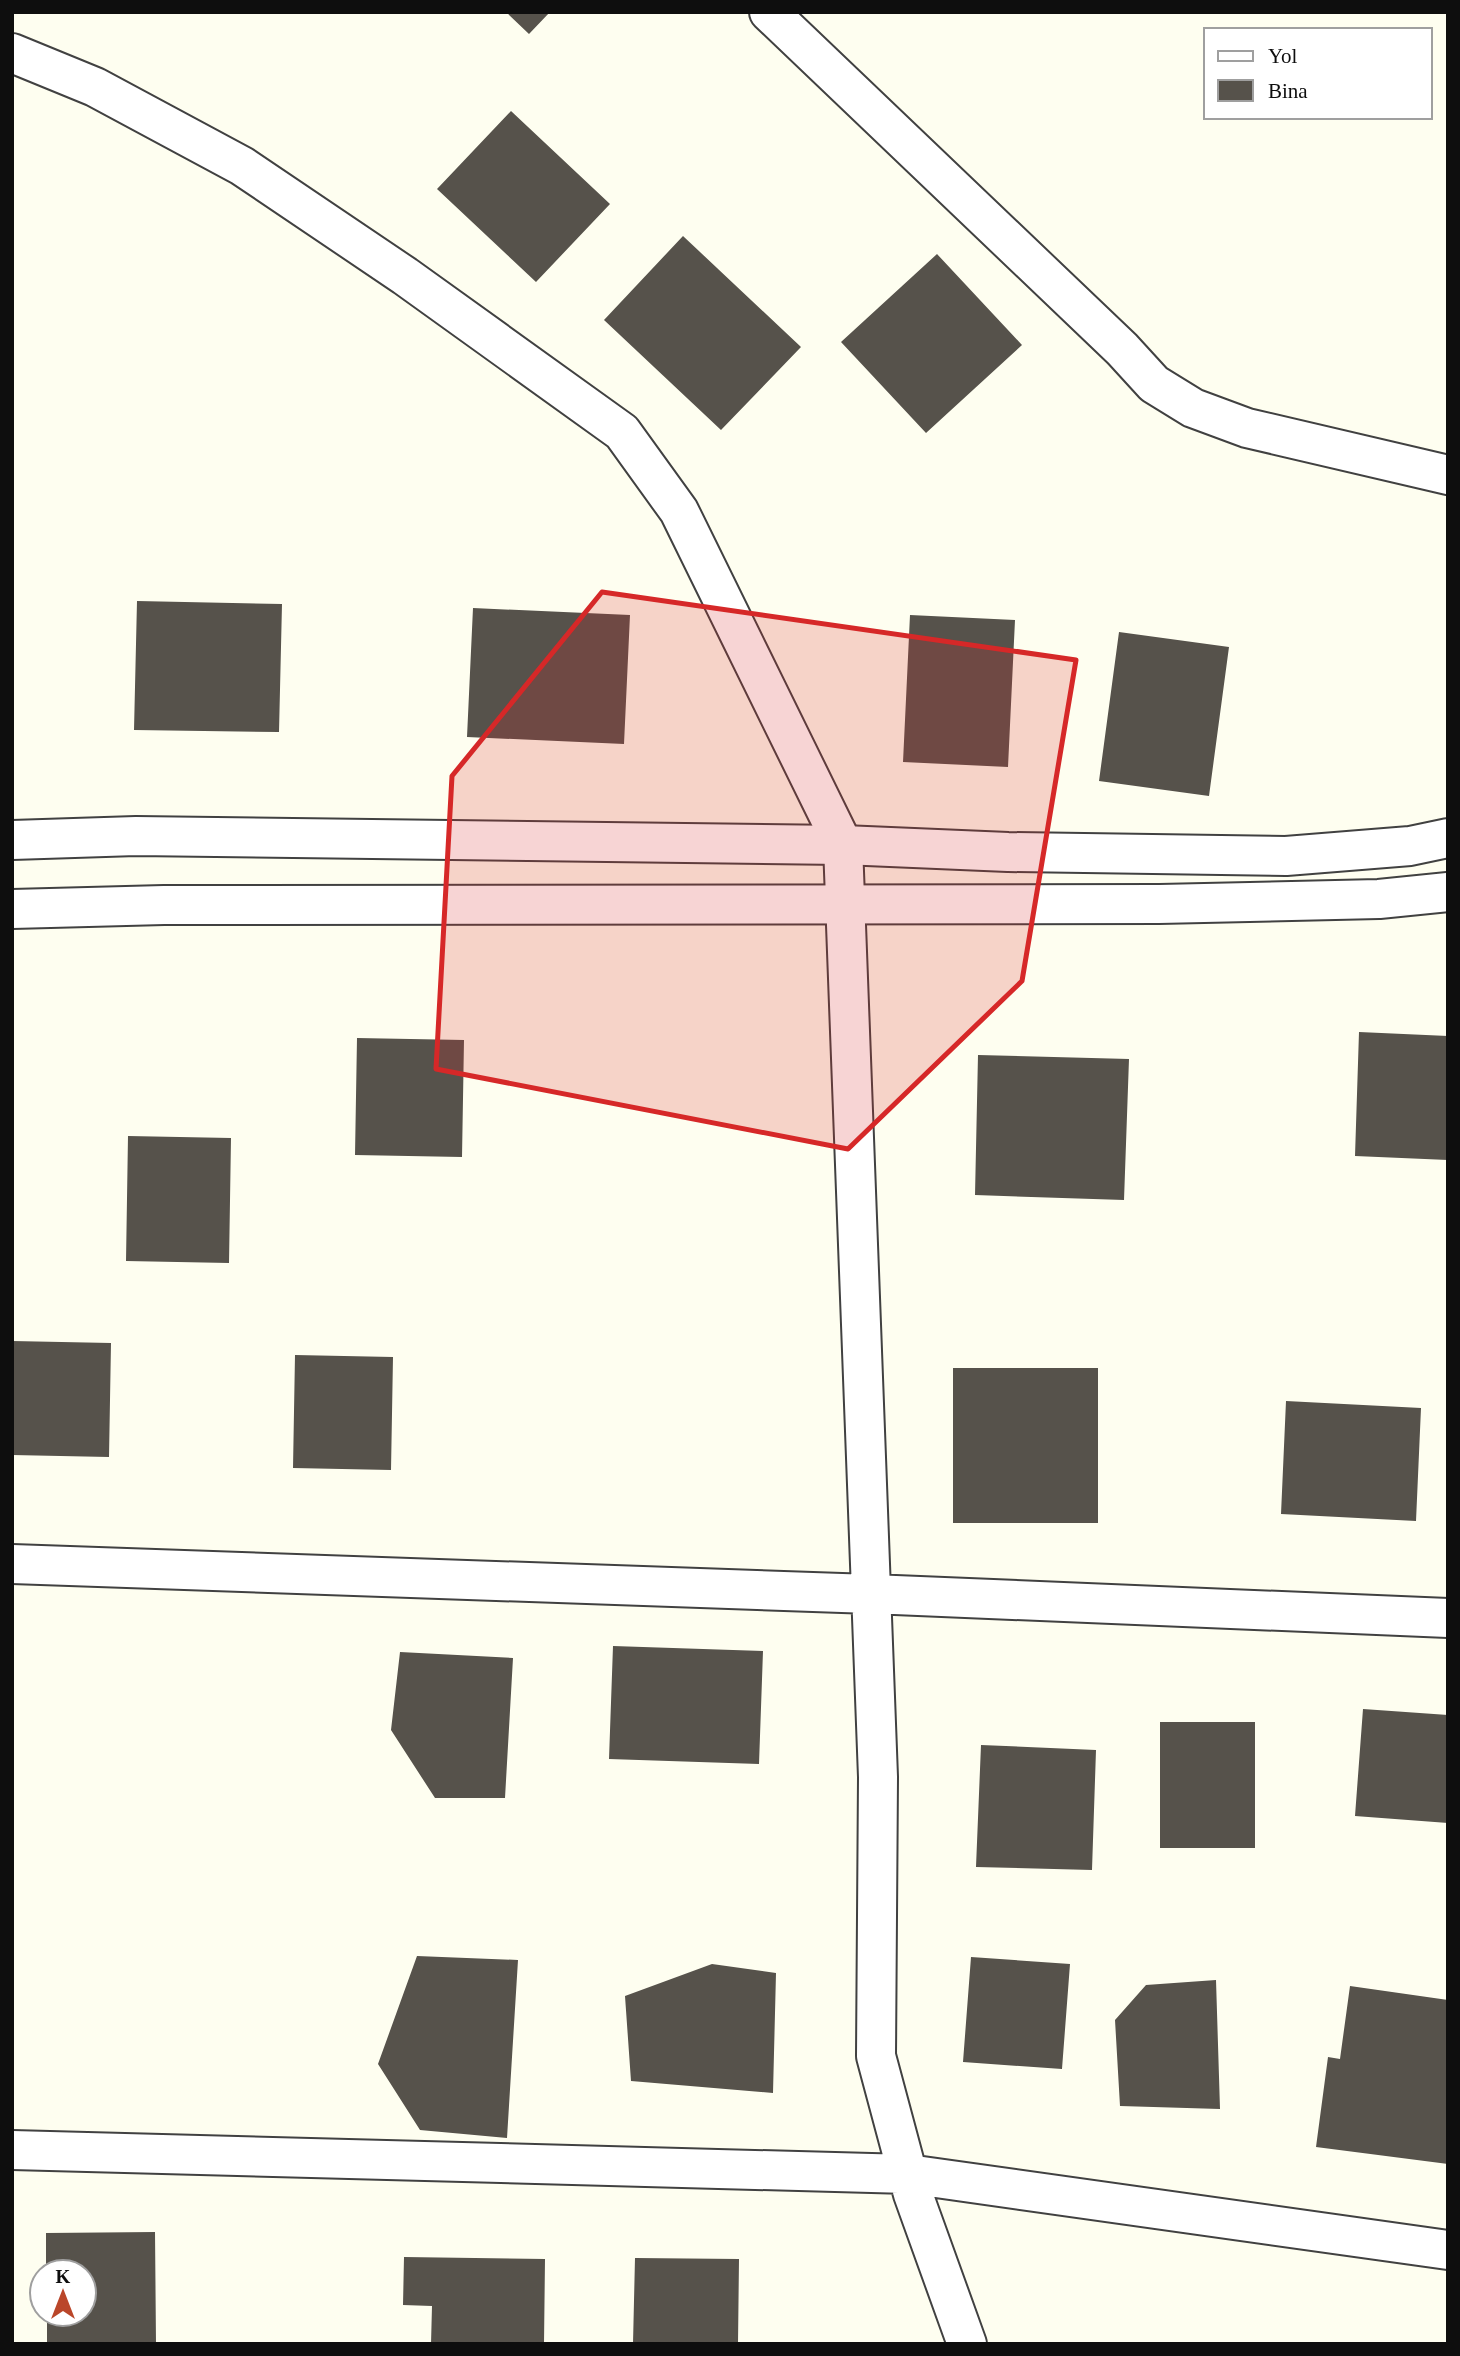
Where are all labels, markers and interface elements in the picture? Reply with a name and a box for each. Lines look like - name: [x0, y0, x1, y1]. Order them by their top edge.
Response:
- legend: [1204, 28, 1432, 119]
- text: Yol: [1268, 44, 1298, 68]
- text: Bina: [1268, 79, 1308, 103]
- north arrow: [28, 2258, 98, 2328]
- text: K: [56, 2266, 71, 2287]

